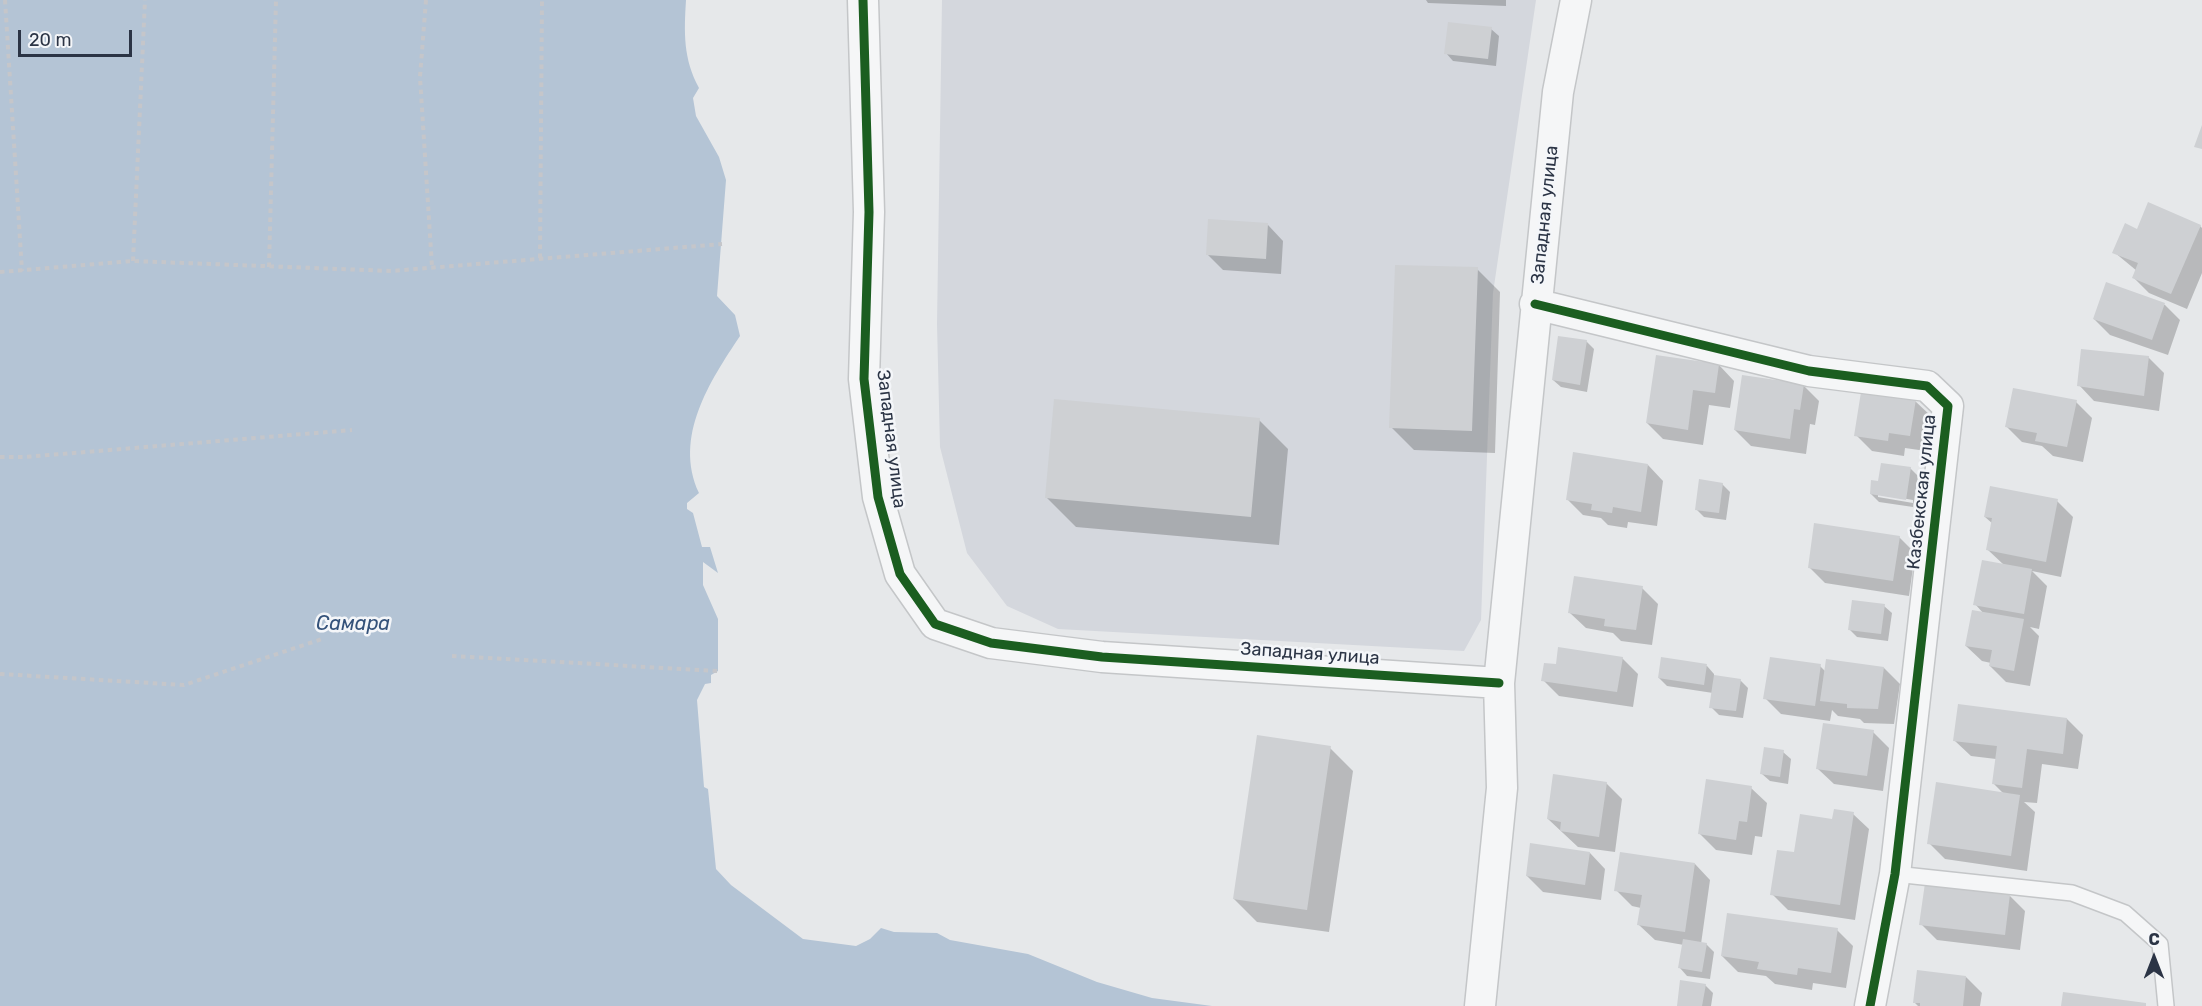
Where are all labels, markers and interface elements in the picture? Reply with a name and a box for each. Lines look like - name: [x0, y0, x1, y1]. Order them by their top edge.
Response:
- scale bar: [21, 18, 135, 56]
- text: 20 m: [29, 29, 71, 51]
- street label: Западная улица: [1527, 145, 1563, 285]
- street label: Западная улица: [872, 369, 910, 509]
- street label: Казбекская улица: [1903, 413, 1941, 571]
- water label: Самара: [316, 612, 390, 636]
- street label: Западная улица: [1240, 638, 1380, 670]
- north arrow: [2124, 928, 2184, 988]
- text: С: [2148, 930, 2160, 949]

